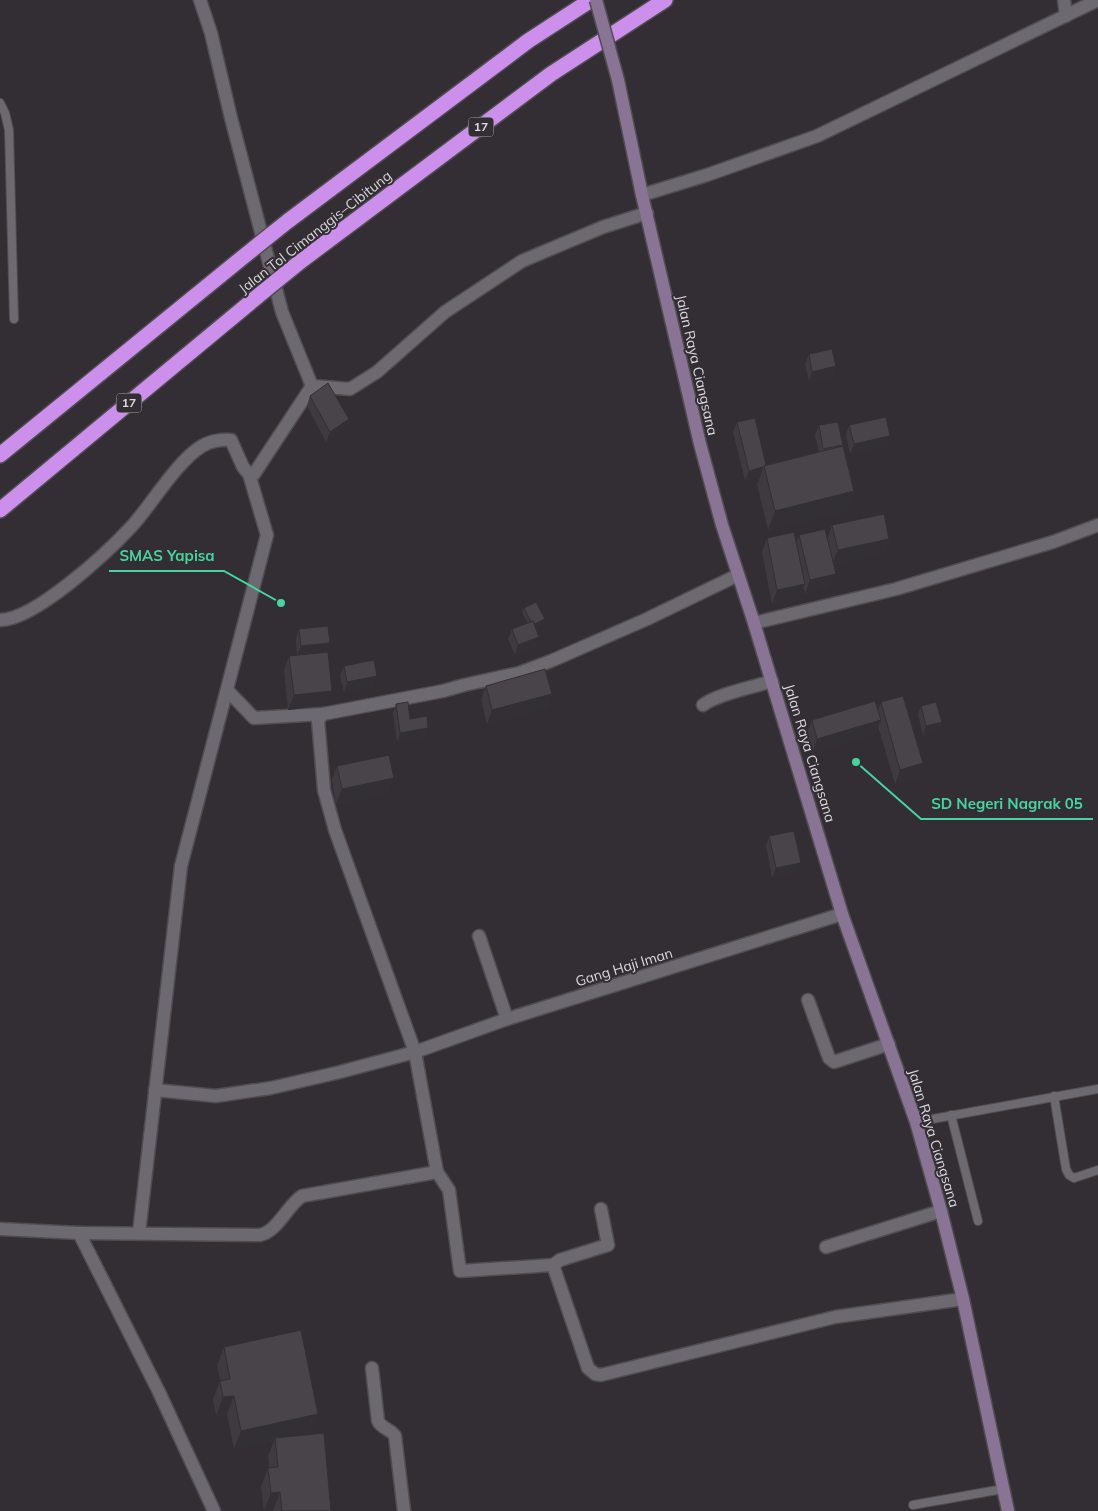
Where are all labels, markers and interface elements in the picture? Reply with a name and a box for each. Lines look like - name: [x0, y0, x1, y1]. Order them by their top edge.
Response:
- road number: 17: [468, 118, 494, 136]
- street label: Jalan Tol Cimanggis–Cibitung: [235, 167, 395, 297]
- street label: Jalan Raya Ciangsana: [672, 293, 722, 437]
- road number: 17: [116, 393, 142, 412]
- callout: SMAS Yapisa: [109, 541, 224, 571]
- text: SMAS Yapisa: [119, 546, 215, 565]
- street label: Jalan Raya Ciangsana: [780, 682, 840, 824]
- callout: SD Negeri Nagrak 05: [921, 789, 1093, 819]
- text: SD Negeri Nagrak 05: [931, 794, 1083, 813]
- street label: Gang Haji Iman: [573, 944, 675, 990]
- street label: Jalan Raya Ciangsana: [904, 1067, 964, 1209]

